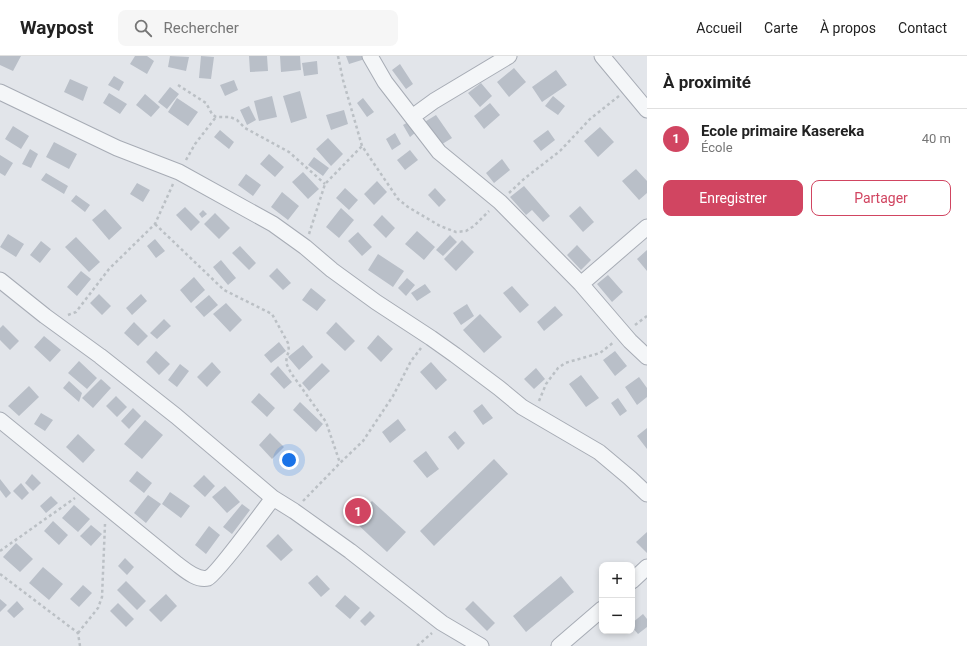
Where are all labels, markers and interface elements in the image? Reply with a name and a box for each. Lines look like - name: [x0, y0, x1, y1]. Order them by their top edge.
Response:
- search box: [118, 10, 398, 46]
- text: Waypost: [20, 16, 94, 39]
- icon: search: [132, 17, 154, 39]
- text: Rechercher: [164, 19, 239, 37]
- text: Accueil: [696, 20, 742, 36]
- text: Carte: [764, 20, 798, 36]
- text: À propos: [820, 20, 876, 36]
- text: Contact: [898, 20, 947, 36]
- text: À proximité: [663, 72, 751, 92]
- text: Ecole primaire Kasereka: [701, 122, 864, 140]
- text: 1: [672, 131, 680, 146]
- text: 40 m: [922, 131, 951, 146]
- text: École: [701, 140, 733, 155]
- button: Enregistrer: [663, 180, 803, 216]
- button: Partager: [811, 180, 951, 216]
- your location: [279, 450, 299, 470]
- pin: 1: [345, 496, 371, 526]
- map controls: [599, 562, 635, 634]
- button: +: [599, 562, 635, 598]
- button: −: [599, 598, 635, 634]

